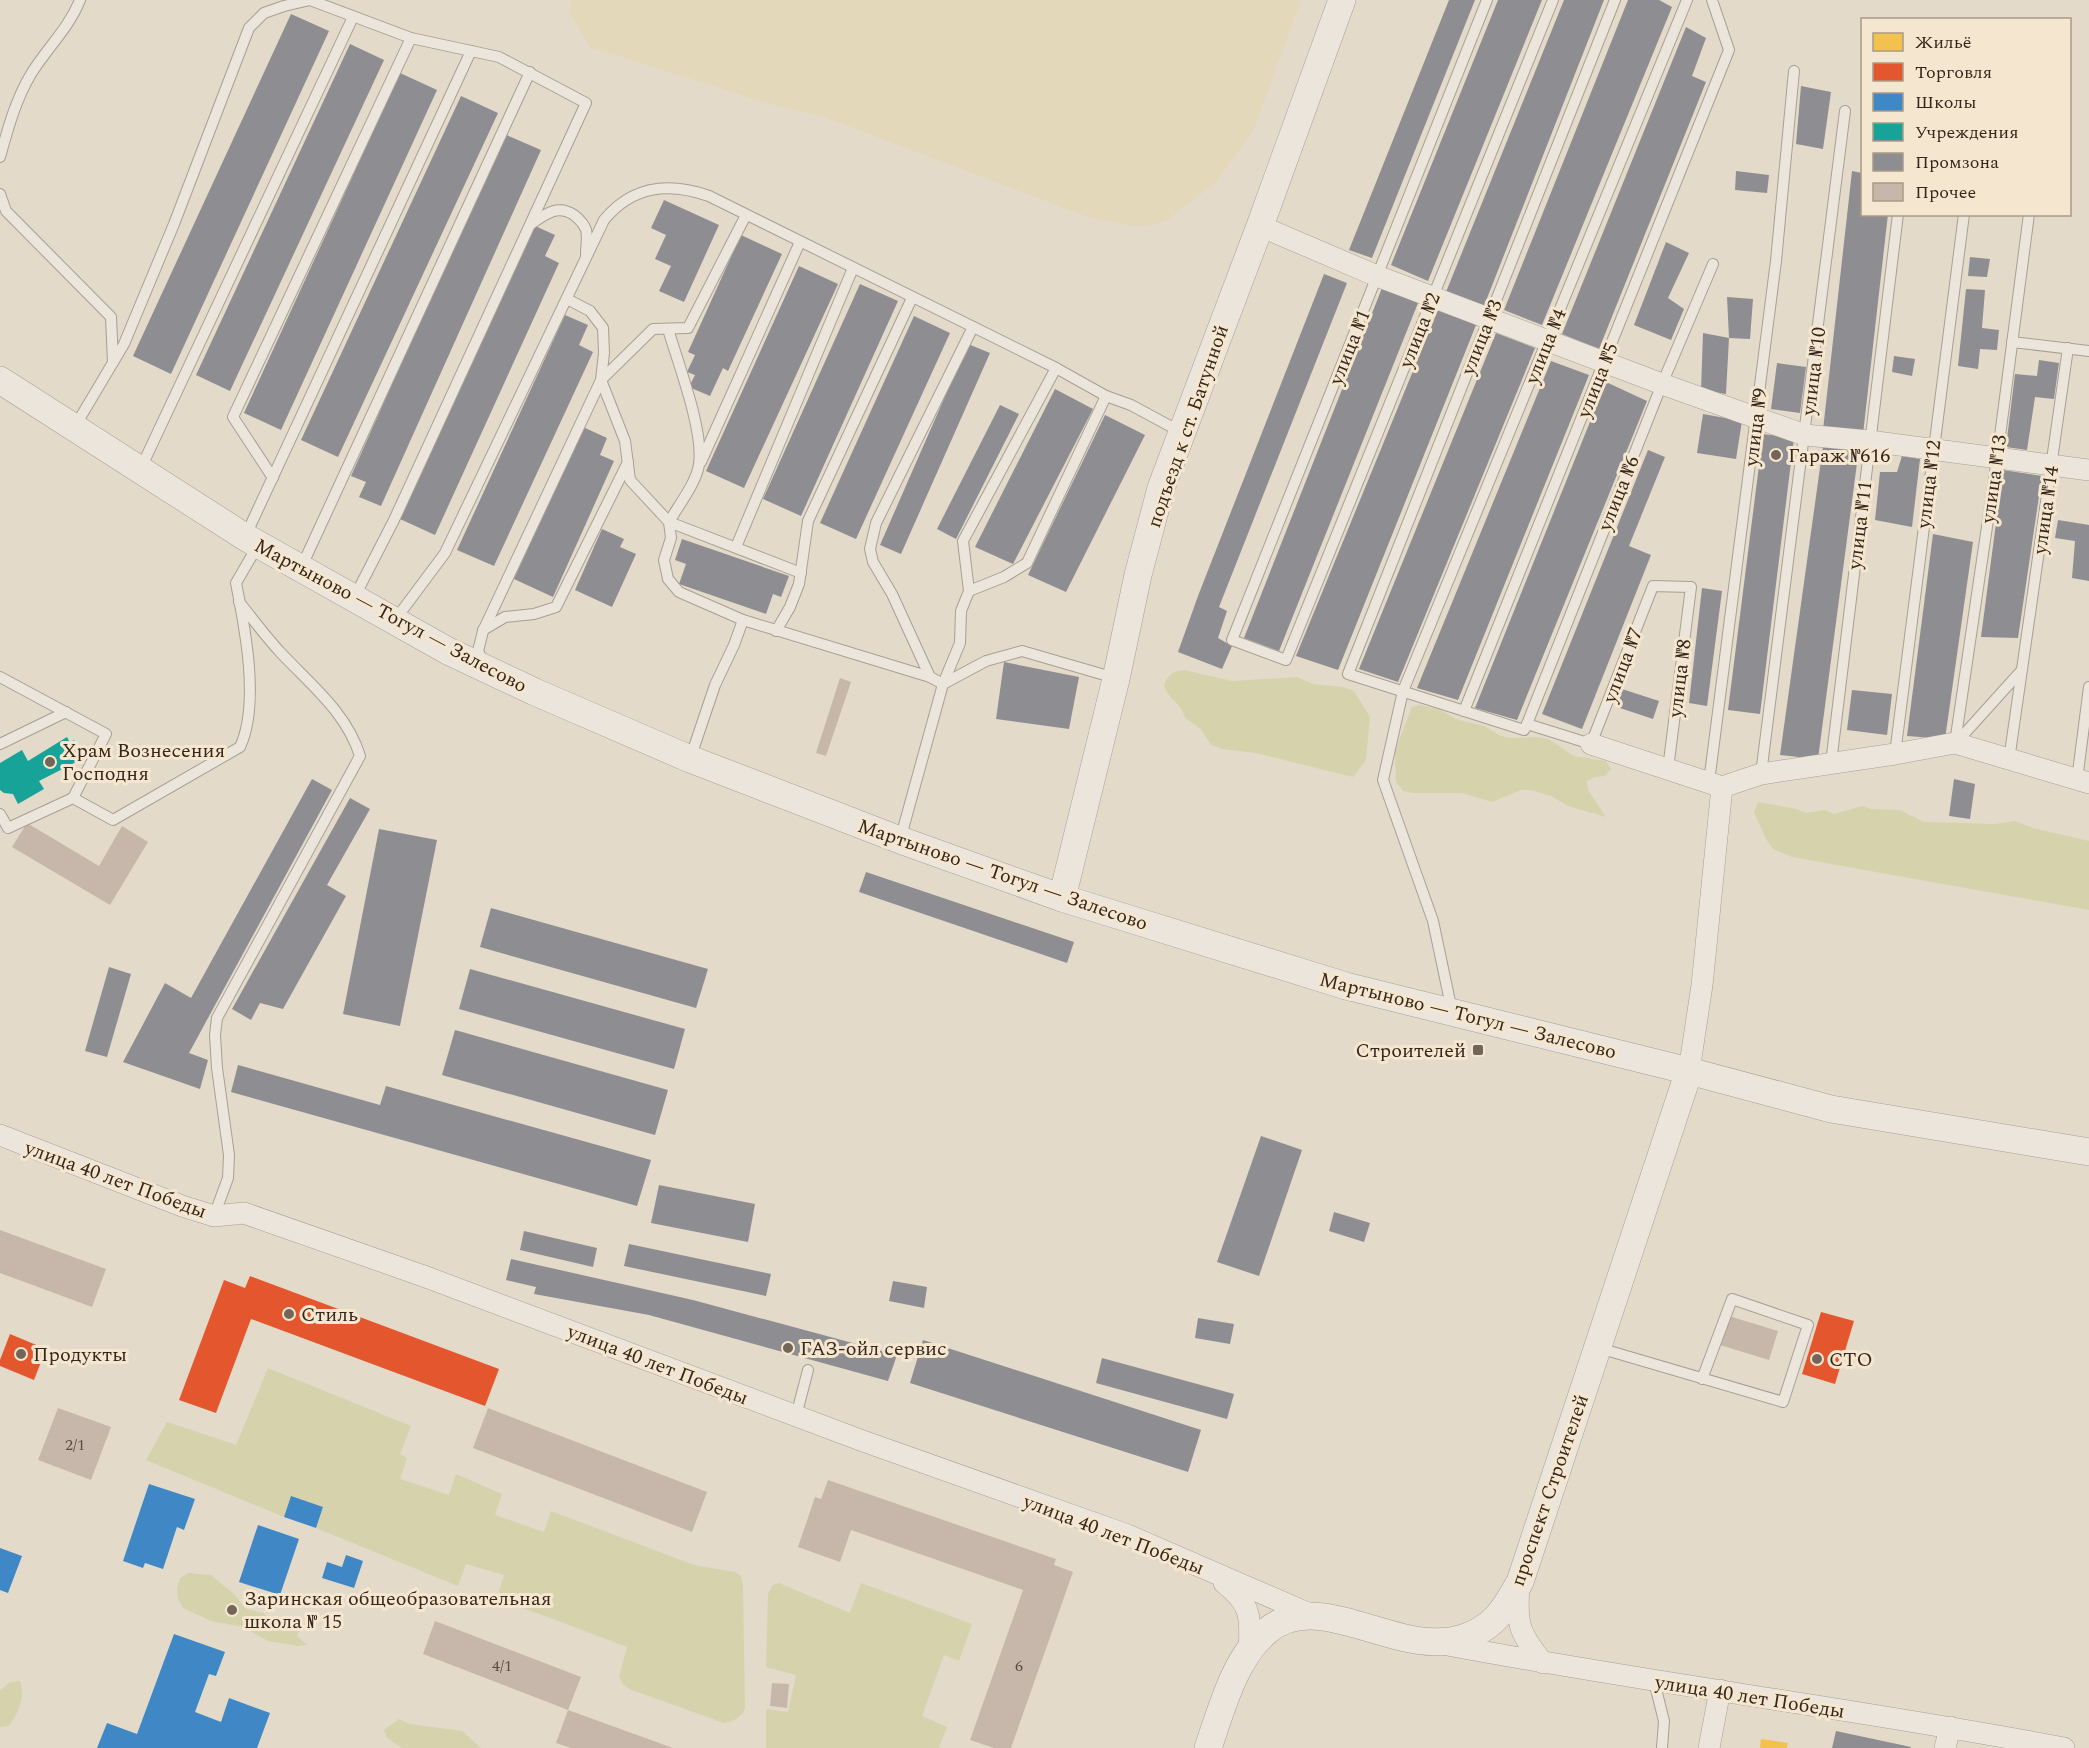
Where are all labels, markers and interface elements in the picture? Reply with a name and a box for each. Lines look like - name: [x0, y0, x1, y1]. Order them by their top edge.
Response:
- legend: [1861, 18, 2071, 216]
- text: Жильё: [1915, 29, 1971, 56]
- text: Торговля: [1915, 59, 1992, 86]
- text: Школы: [1915, 89, 1976, 116]
- text: Учреждения: [1915, 119, 2019, 146]
- text: Промзона: [1915, 149, 1999, 176]
- text: Прочее: [1915, 179, 1976, 206]
- street label: улица №2: [1391, 288, 1449, 374]
- street label: улица №3: [1453, 295, 1511, 381]
- street label: улица №4: [1517, 304, 1575, 390]
- street label: улица №1: [1321, 305, 1379, 391]
- street label: подъезд к ст. Батунной: [1139, 321, 1237, 532]
- street label: улица №10: [1794, 325, 1834, 418]
- street label: улица №5: [1569, 338, 1627, 424]
- street label: улица №9: [1736, 386, 1776, 469]
- street label: улица №13: [1973, 433, 2015, 526]
- street label: улица №12: [1909, 438, 1949, 531]
- place label: Гараж №616: [1788, 441, 1890, 471]
- marker: Гараж №616: [1769, 448, 1783, 462]
- street label: улица №6: [1590, 451, 1648, 537]
- street label: улица №14: [2025, 464, 2067, 557]
- street label: улица №11: [1840, 479, 1880, 572]
- street label: Мартыново — Тогул — Залесово: [249, 531, 532, 701]
- street label: улица №7: [1594, 623, 1651, 709]
- street label: улица №8: [1660, 637, 1700, 720]
- place label: Храм Вознесения Господня: [62, 736, 225, 789]
- marker: Храм Вознесения Господня: [43, 755, 57, 769]
- street label: Мартыново — Тогул — Залесово: [854, 811, 1152, 939]
- street label: Мартыново — Тогул — Залесово: [1316, 965, 1619, 1067]
- place label: Строителей: [1356, 1036, 1466, 1066]
- marker: Строителей: [1471, 1043, 1485, 1057]
- street label: улица 40 лет Победы: [19, 1133, 211, 1227]
- place label: Стиль: [301, 1300, 358, 1330]
- marker: Стиль: [282, 1307, 296, 1321]
- street label: улица 40 лет Победы: [562, 1316, 753, 1413]
- place label: ГАЗ-ойл сервис: [800, 1334, 947, 1364]
- place label: Продукты: [33, 1340, 127, 1370]
- marker: ГАЗ-ойл сервис: [781, 1341, 795, 1355]
- place label: СТО: [1829, 1345, 1873, 1375]
- marker: Продукты: [14, 1347, 28, 1361]
- marker: СТО: [1810, 1352, 1824, 1366]
- street label: проспект Строителей: [1503, 1390, 1597, 1590]
- house number: 2/1: [65, 1433, 85, 1457]
- street label: улица 40 лет Победы: [1018, 1486, 1209, 1583]
- place label: Заринская общеобразовательная школа № 15: [244, 1584, 551, 1637]
- marker: Заринская общеобразовательная школа № 15: [225, 1603, 239, 1617]
- house number: 4/1: [492, 1654, 512, 1678]
- house number: 6: [1015, 1654, 1023, 1678]
- street label: улица 40 лет Победы: [1652, 1667, 1847, 1727]

